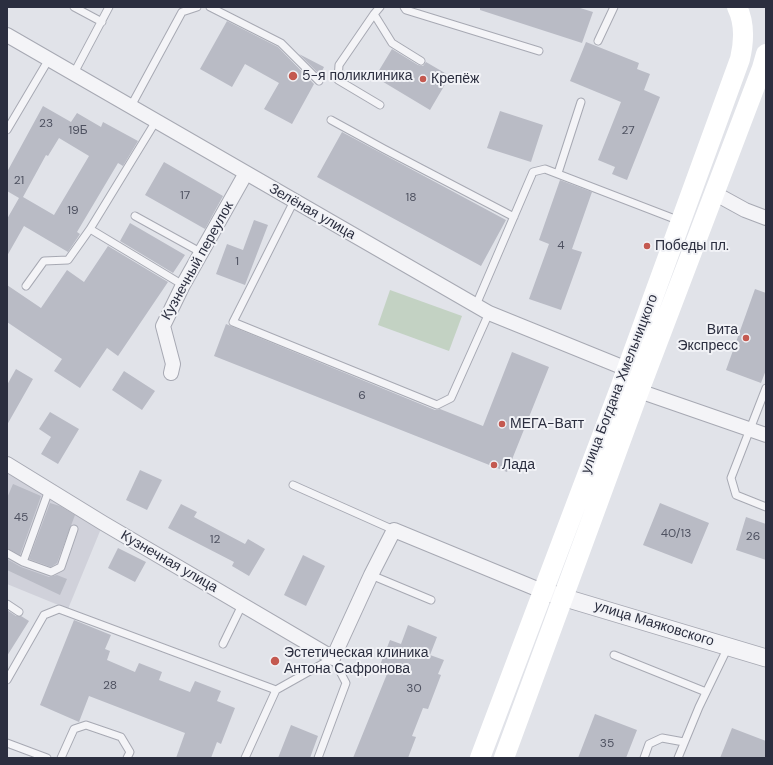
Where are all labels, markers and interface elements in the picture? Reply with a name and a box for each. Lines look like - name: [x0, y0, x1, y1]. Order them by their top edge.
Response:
- place label: 5-я поликлиника: [302, 68, 413, 84]
- marker: 5-я поликлиника: [287, 70, 299, 82]
- place label: Крепёж: [431, 71, 479, 87]
- marker: Крепёж: [418, 74, 428, 84]
- house number: 23: [39, 117, 53, 131]
- house number: 19Б: [68, 124, 88, 138]
- house number: 27: [621, 124, 635, 138]
- house number: 21: [14, 174, 24, 188]
- street label: Зелёная улица: [266, 180, 358, 244]
- house number: 17: [180, 189, 190, 203]
- house number: 18: [405, 191, 417, 205]
- street label: Кузнечный переулок: [158, 199, 238, 323]
- house number: 19: [67, 204, 79, 218]
- place label: Победы пл.: [655, 238, 729, 254]
- house number: 4: [557, 239, 565, 253]
- marker: Победы пл.: [642, 241, 652, 251]
- house number: 1: [235, 255, 239, 269]
- street label: улица Богдана Хмельницкого: [578, 292, 662, 476]
- place label: Вита Экспресс: [678, 322, 738, 354]
- marker: Вита Экспресс: [741, 333, 751, 343]
- house number: 6: [358, 389, 366, 403]
- place label: МЕГА-Ватт: [510, 416, 584, 432]
- marker: МЕГА-Ватт: [497, 419, 507, 429]
- place label: Лада: [502, 457, 535, 473]
- marker: Лада: [489, 460, 499, 470]
- house number: 45: [14, 511, 28, 525]
- street label: Кузнечная улица: [118, 527, 220, 597]
- house number: 40/13: [661, 527, 691, 541]
- house number: 26: [746, 530, 760, 544]
- house number: 12: [210, 533, 220, 547]
- street label: улица Маяковского: [592, 598, 716, 650]
- place label: Эстетическая клиника Антона Сафронова: [284, 645, 429, 678]
- marker: Эстетическая клиника Антона Сафронова: [269, 655, 281, 667]
- house number: 28: [103, 679, 117, 693]
- house number: 30: [406, 682, 422, 696]
- house number: 35: [600, 737, 614, 751]

